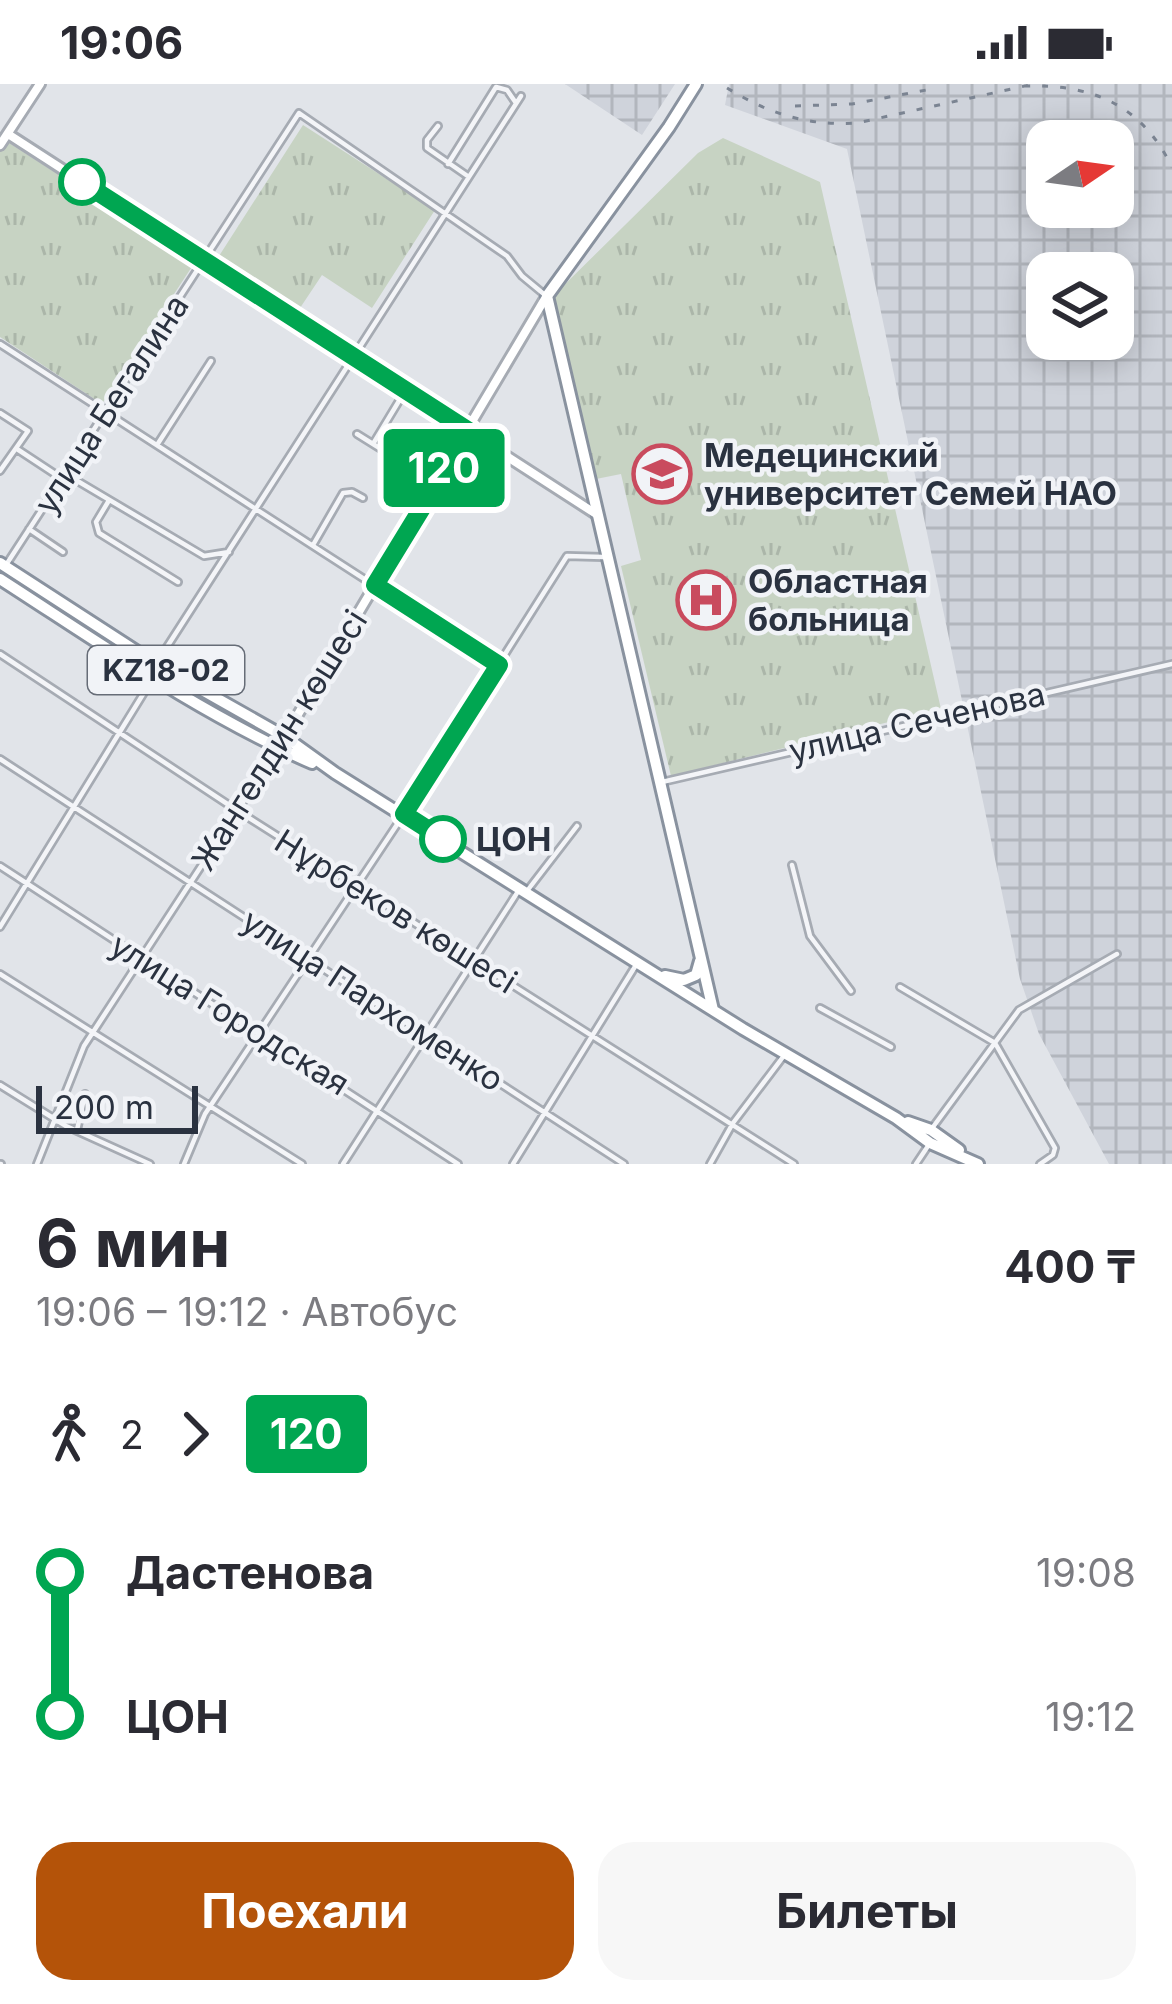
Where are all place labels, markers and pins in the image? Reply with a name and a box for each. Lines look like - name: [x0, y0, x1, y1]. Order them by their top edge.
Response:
- unlabelled marker: [60, 160, 104, 204]
- place label: Медецинский университет Семей НАО: [704, 435, 1117, 513]
- school or university icon: Медецинский университет Семей НАО: [631, 443, 693, 505]
- place label: Областная больница: [748, 561, 928, 639]
- hospital icon: Областная больница: [675, 569, 737, 631]
- marker: ЦОН: [421, 817, 465, 861]
- place label: ЦОН: [476, 819, 551, 859]

